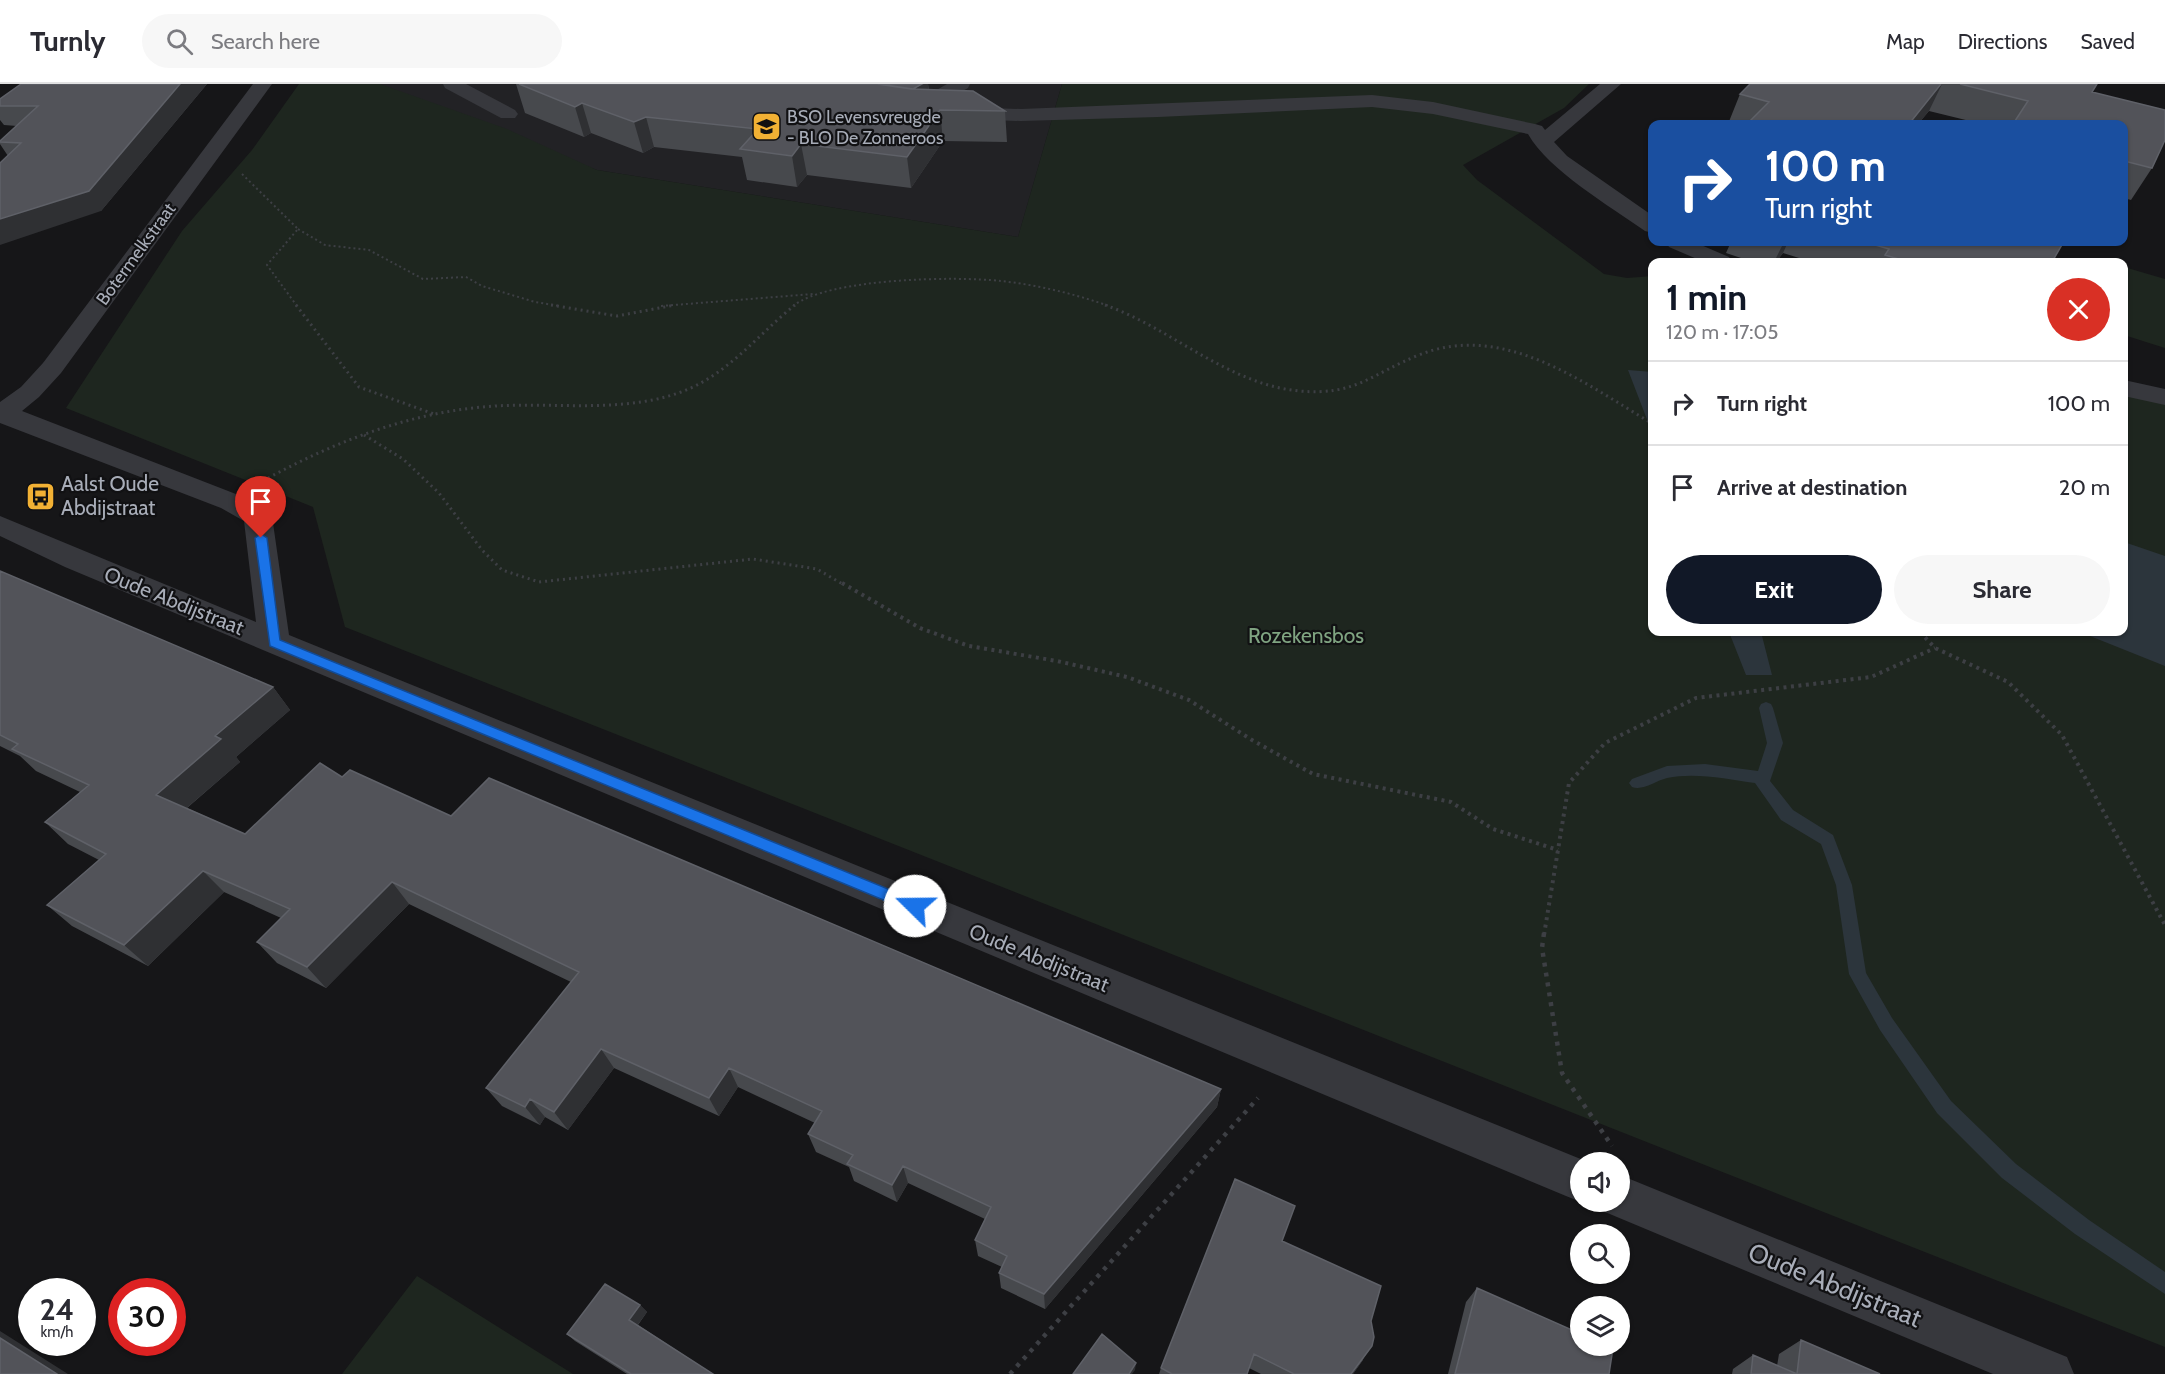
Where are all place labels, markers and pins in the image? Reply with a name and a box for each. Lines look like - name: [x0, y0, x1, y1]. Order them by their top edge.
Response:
- place label: BSO Levensvreugde - BLO De Zonneroos: [787, 106, 943, 149]
- school or university icon: BSO Levensvreugde - BLO De Zonneroos: [750, 111, 782, 143]
- place label: Aalst Oude Abdijstraat: [61, 471, 159, 521]
- pin: [235, 476, 286, 538]
- bus stop icon: Aalst Oude Abdijstraat: [24, 480, 56, 512]

